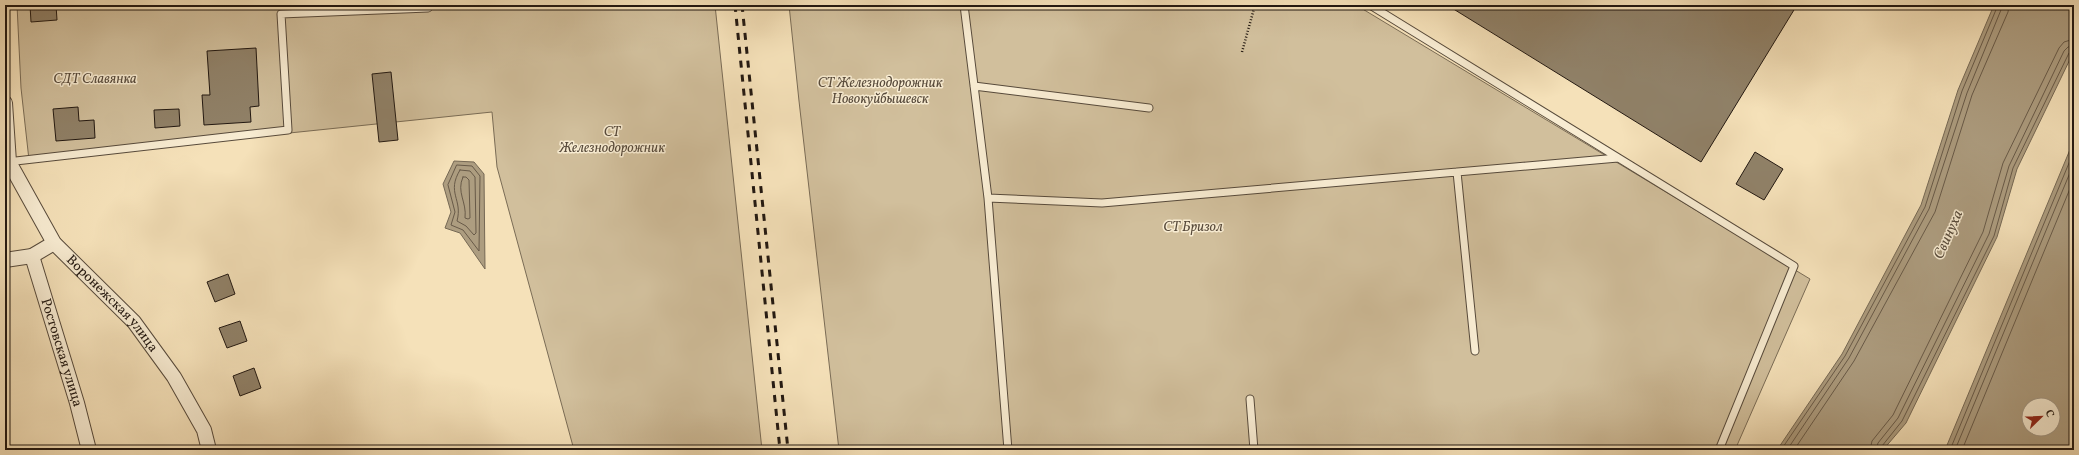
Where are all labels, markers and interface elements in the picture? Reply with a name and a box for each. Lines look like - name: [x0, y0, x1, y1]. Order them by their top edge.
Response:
- park label: СДТ Славянка: [53, 70, 137, 89]
- park label: СТ Железнодорожник Новокуйбышевск: [818, 74, 943, 109]
- park label: СТ Железнодорожник: [558, 123, 665, 158]
- water label: Свинуха: [1929, 207, 1969, 263]
- park label: СТ Бризол: [1163, 218, 1223, 237]
- street label: Воронежская улица: [62, 251, 162, 356]
- street label: Ростовская улица: [36, 296, 87, 409]
- north arrow: [2021, 397, 2061, 437]
- text: С: [2041, 407, 2057, 420]

